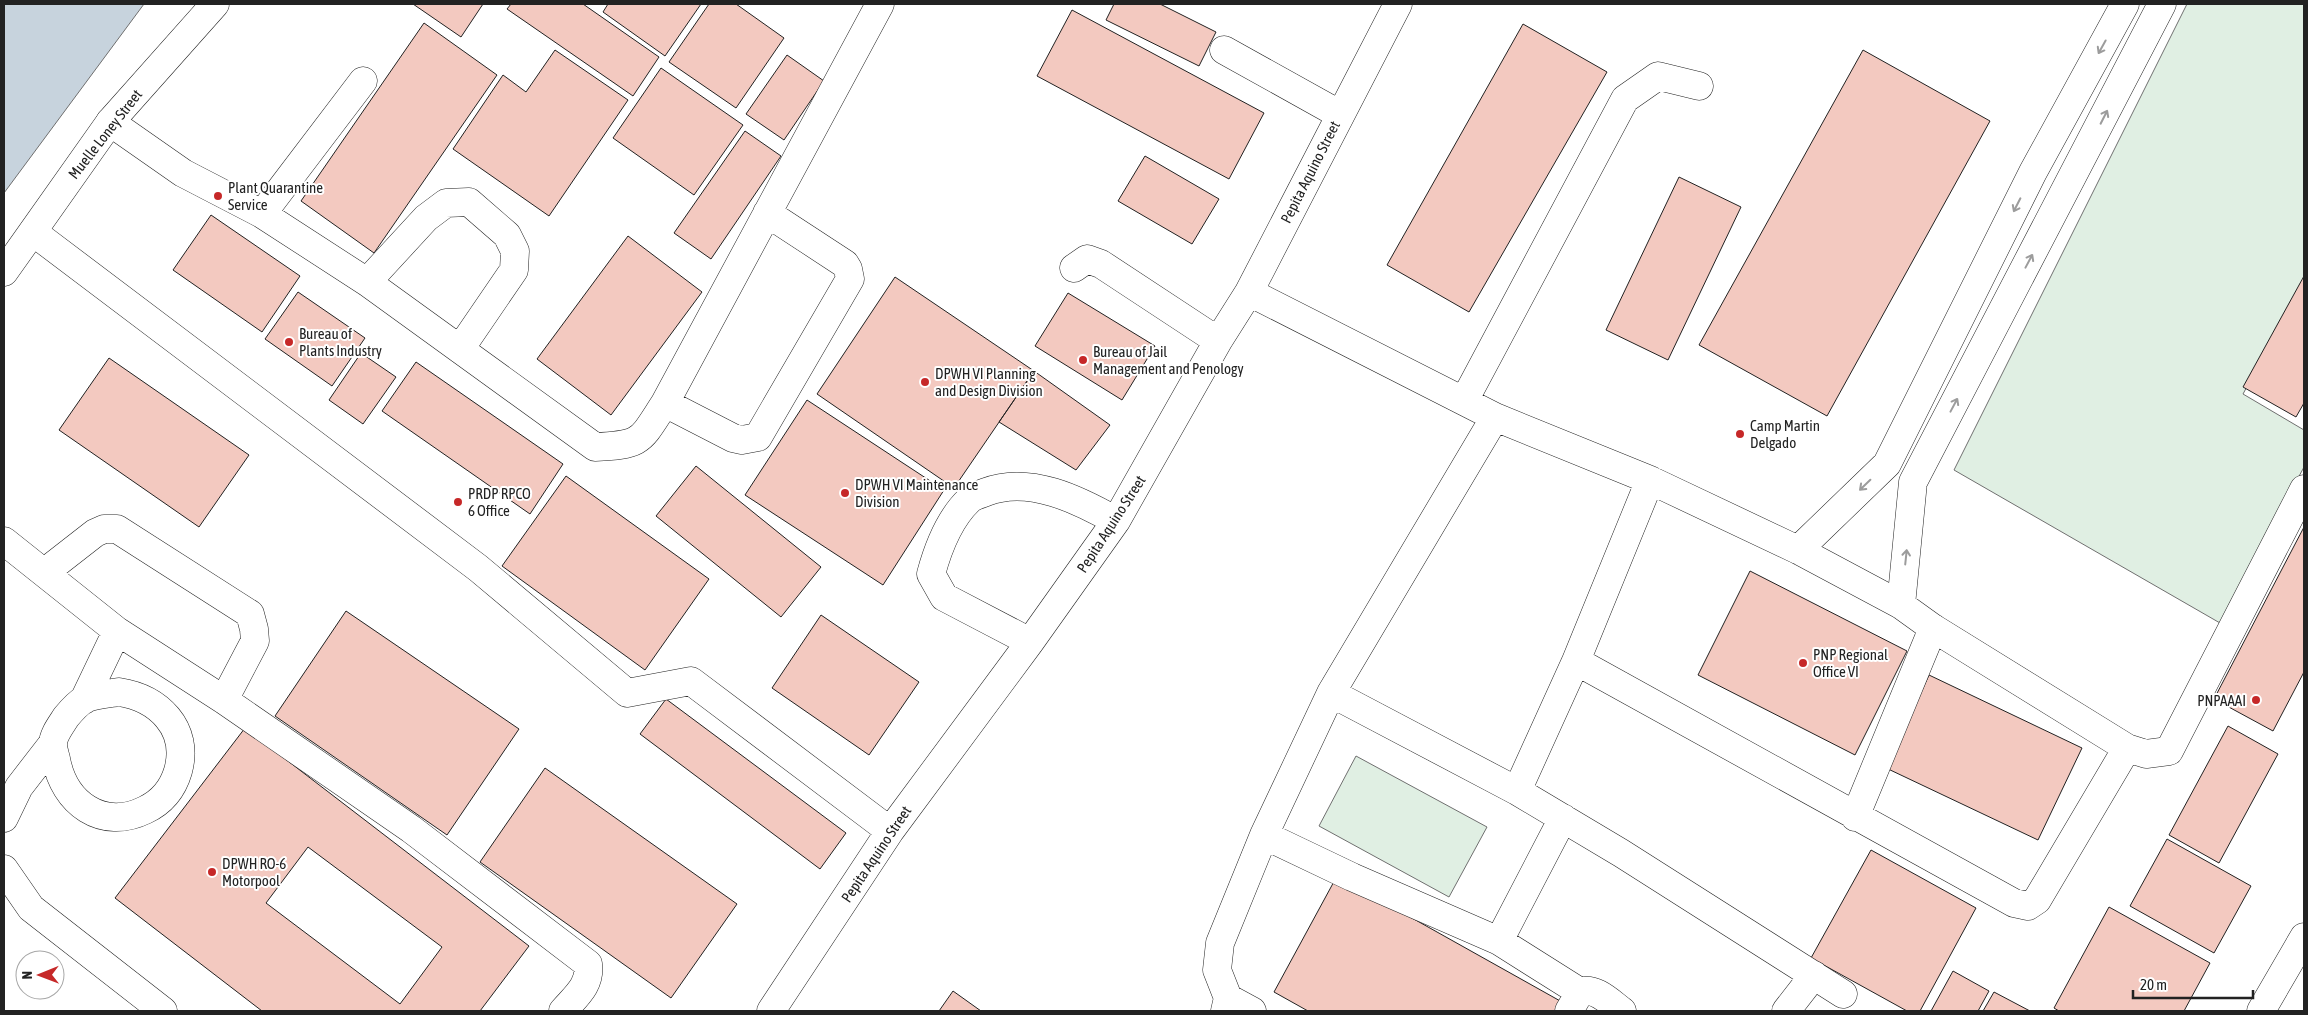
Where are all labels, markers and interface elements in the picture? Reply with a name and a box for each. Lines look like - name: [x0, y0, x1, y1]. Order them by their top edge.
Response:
- one-way arrow: [2097, 39, 2107, 54]
- street label: Muelle Loney Street: [65, 86, 145, 182]
- one-way arrow: [2099, 109, 2109, 124]
- street label: Pepita Aquino Street: [1277, 118, 1343, 226]
- place label: Plant Quarantine Service: [228, 179, 323, 213]
- marker: Plant Quarantine Service: [212, 190, 224, 202]
- one-way arrow: [2012, 197, 2021, 212]
- one-way arrow: [2025, 254, 2034, 269]
- place label: Bureau of Plants Industry: [299, 325, 382, 359]
- marker: Bureau of Plants Industry: [283, 336, 295, 348]
- place label: Bureau of Jail Management and Penology: [1093, 343, 1244, 377]
- marker: Bureau of Jail Management and Penology: [1077, 354, 1089, 366]
- place label: DPWH VI Planning and Design Division: [935, 365, 1043, 399]
- marker: DPWH VI Planning and Design Division: [919, 376, 931, 388]
- one-way arrow: [1949, 397, 1959, 412]
- place label: Camp Martin Delgado: [1750, 417, 1820, 451]
- marker: Camp Martin Delgado: [1734, 428, 1746, 440]
- street label: Pepita Aquino Street: [1073, 472, 1149, 576]
- place label: DPWH VI Maintenance Division: [855, 476, 978, 510]
- one-way arrow: [1858, 479, 1871, 491]
- place label: PRDP RPCO 6 Office: [468, 485, 531, 519]
- marker: DPWH VI Maintenance Division: [839, 487, 851, 499]
- marker: PRDP RPCO 6 Office: [452, 496, 464, 508]
- one-way arrow: [1901, 549, 1911, 565]
- place label: PNP Regional Office VI: [1813, 646, 1888, 680]
- marker: PNP Regional Office VI: [1797, 657, 1809, 669]
- place label: PNPAAAI: [2197, 692, 2246, 709]
- marker: PNPAAAI: [2250, 694, 2262, 706]
- street label: Pepita Aquino Street: [838, 803, 914, 905]
- place label: DPWH RO-6 Motorpool: [222, 855, 286, 889]
- marker: DPWH RO-6 Motorpool: [206, 866, 218, 878]
- north arrow: [15, 950, 65, 1000]
- scale bar: [2133, 968, 2253, 1000]
- text: N: [19, 971, 35, 979]
- text: 20 m: [2140, 976, 2167, 993]

